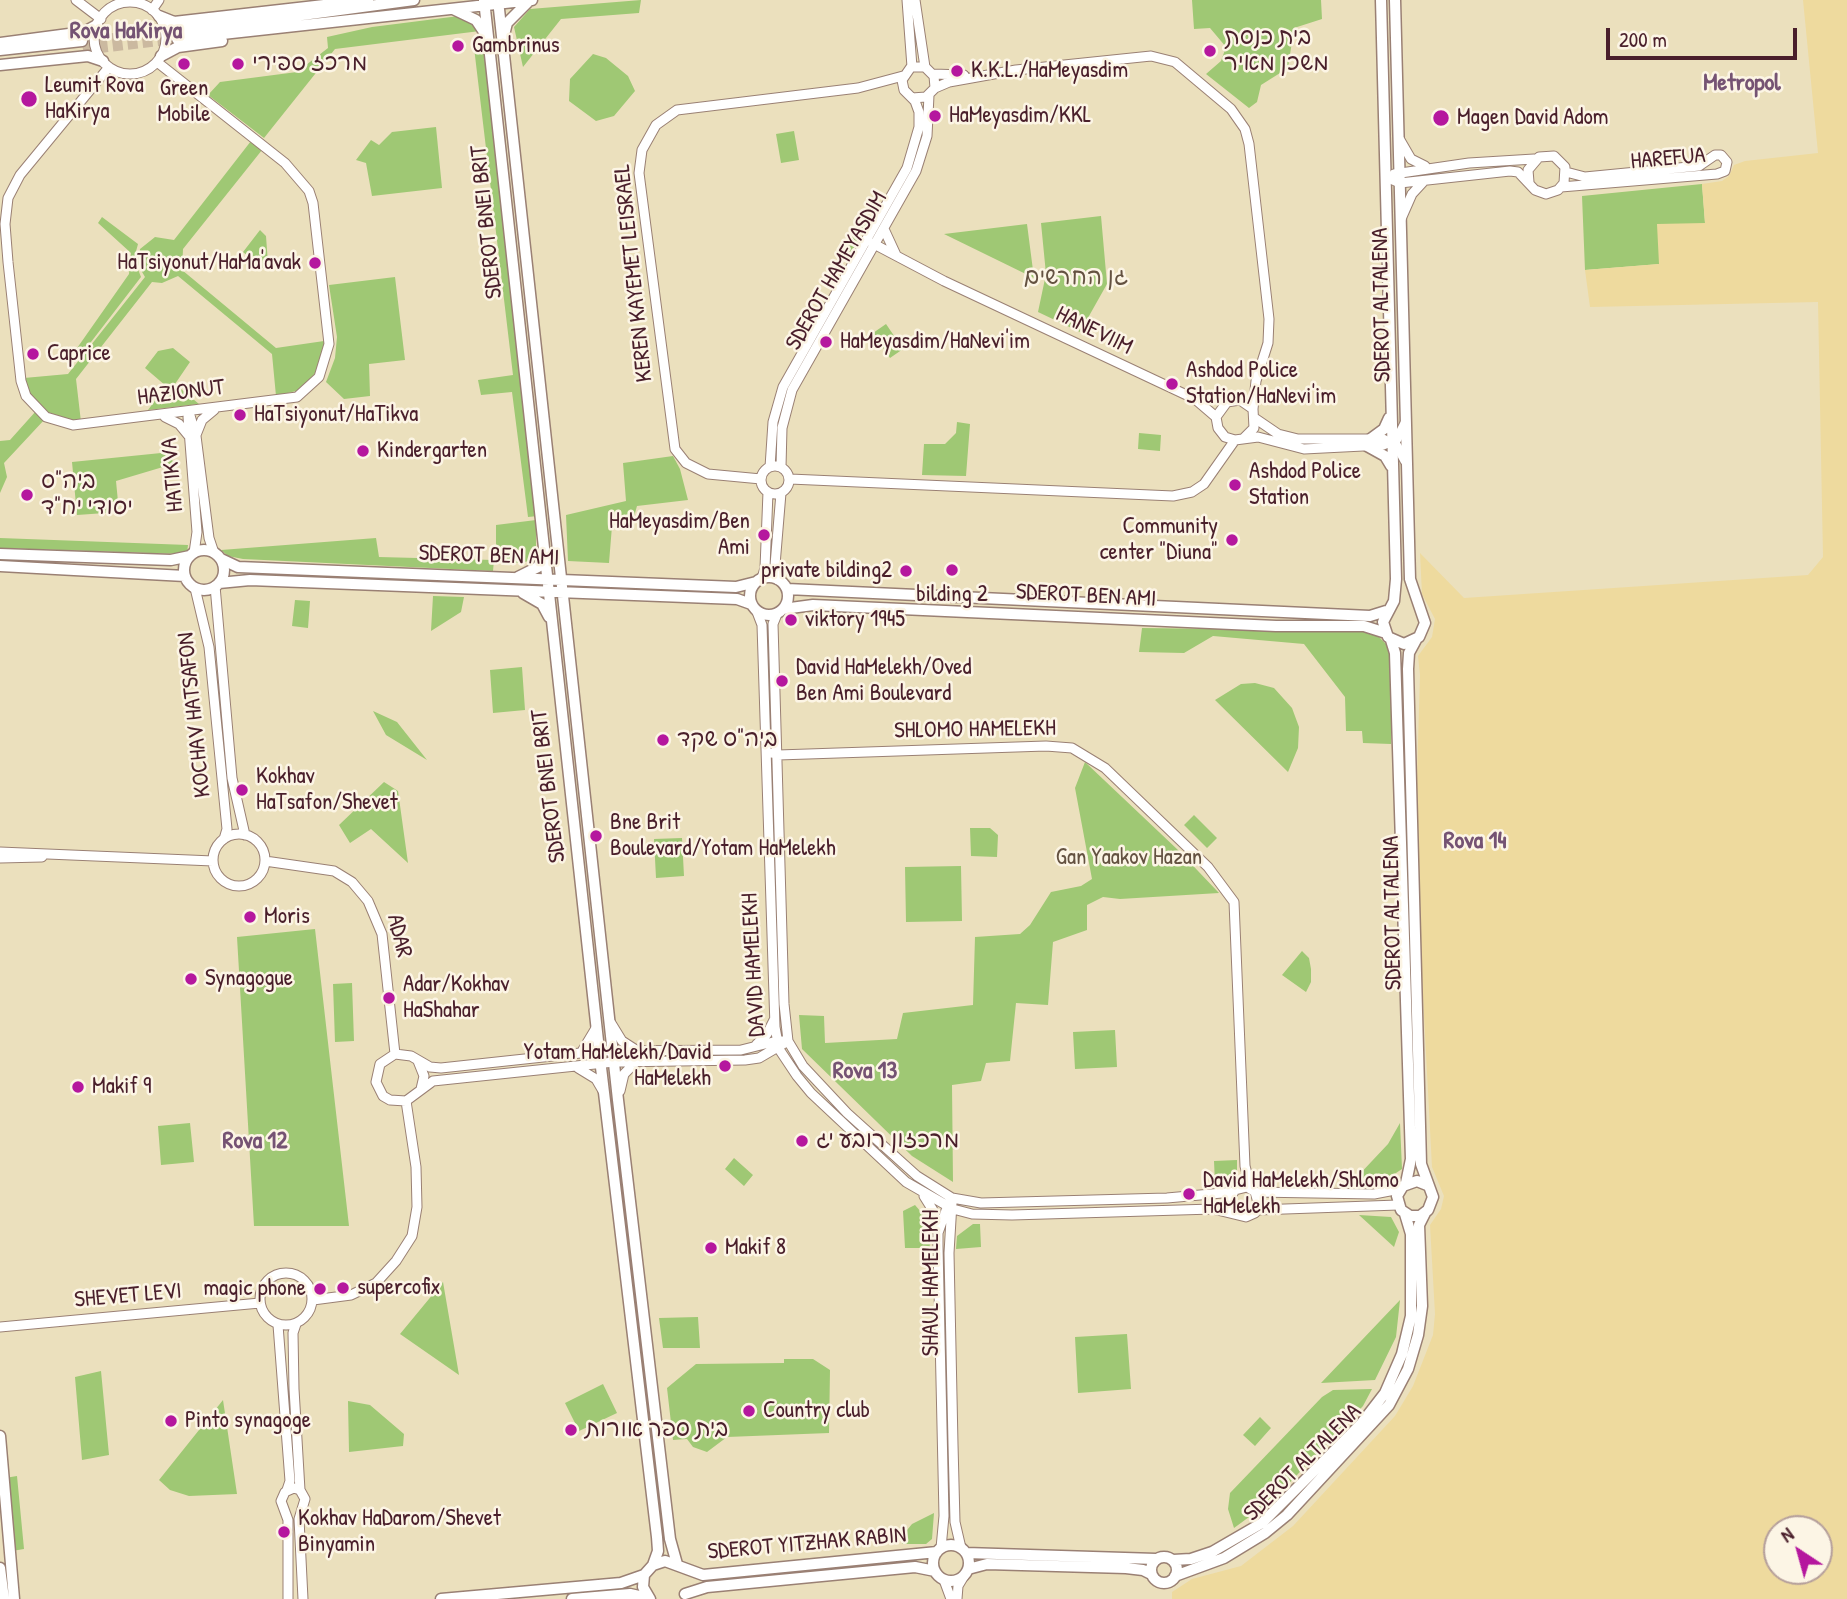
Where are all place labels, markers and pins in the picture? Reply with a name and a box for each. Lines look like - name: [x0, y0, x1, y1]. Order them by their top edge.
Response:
- place label: בית כנסת משכן מאיר: [1224, 24, 1329, 78]
- place label: Gambrinus: [472, 32, 560, 60]
- marker: Gambrinus: [450, 38, 466, 54]
- marker: בית כנסת משכן מאיר: [1202, 43, 1218, 59]
- place label: מרכז ספירי: [252, 50, 368, 78]
- marker: Green Mobile: [176, 56, 192, 72]
- marker: מרכז ספירי: [230, 56, 246, 72]
- place label: K.K.L./HaMeyasdim: [971, 57, 1128, 85]
- marker: K.K.L./HaMeyasdim: [949, 63, 965, 79]
- place label: Leumit Rova HaKirya: [45, 72, 144, 126]
- place label: Green Mobile: [158, 75, 210, 129]
- marker: Leumit Rova HaKirya: [19, 89, 39, 109]
- place label: HaMeyasdim/KKL: [949, 102, 1091, 130]
- place label: Magen David Adom: [1457, 104, 1608, 132]
- marker: HaMeyasdim/KKL: [927, 108, 943, 124]
- marker: Magen David Adom: [1431, 108, 1451, 128]
- place label: HaTsiyonut/HaMa'avak: [117, 249, 301, 277]
- marker: HaTsiyonut/HaMa'avak: [307, 255, 323, 271]
- place label: HaMeyasdim/HaNevi'im: [840, 328, 1030, 356]
- marker: HaMeyasdim/HaNevi'im: [818, 334, 834, 350]
- place label: Caprice: [47, 340, 111, 368]
- marker: Caprice: [25, 346, 41, 362]
- place label: Ashdod Police Station/HaNevi'im: [1186, 357, 1336, 411]
- marker: Ashdod Police Station/HaNevi'im: [1164, 376, 1180, 392]
- place label: HaTsiyonut/HaTikva: [254, 401, 418, 429]
- marker: HaTsiyonut/HaTikva: [232, 407, 248, 423]
- place label: Kindergarten: [377, 437, 487, 465]
- marker: Kindergarten: [355, 443, 371, 459]
- place label: Ashdod Police Station: [1249, 458, 1361, 512]
- place label: ביה"ס יסודי יח"ד: [41, 468, 133, 522]
- marker: Ashdod Police Station: [1227, 477, 1243, 493]
- marker: ביה"ס יסודי יח"ד: [19, 487, 35, 503]
- place label: HaMeyasdim/Ben Ami: [609, 508, 750, 562]
- place label: Community center "Diuna": [1100, 513, 1218, 567]
- marker: HaMeyasdim/Ben Ami: [756, 527, 772, 543]
- marker: Community center "Diuna": [1224, 532, 1240, 548]
- place label: private bilding2: [761, 557, 892, 585]
- marker: bilding 2: [944, 562, 960, 578]
- marker: private bilding2: [898, 563, 914, 579]
- place label: bilding 2: [916, 581, 988, 609]
- place label: viktory 1945: [805, 606, 905, 634]
- marker: viktory 1945: [783, 612, 799, 628]
- place label: David HaMelekh/Oved Ben Ami Boulevard: [796, 654, 971, 708]
- marker: David HaMelekh/Oved Ben Ami Boulevard: [774, 673, 790, 689]
- place label: ביה"ס שקד: [677, 726, 777, 754]
- marker: ביה"ס שקד: [655, 732, 671, 748]
- place label: Kokhav HaTsafon/Shevet: [256, 763, 398, 817]
- marker: Kokhav HaTsafon/Shevet: [234, 782, 250, 798]
- place label: Bne Brit Boulevard/Yotam HaMelekh: [610, 809, 836, 863]
- marker: Bne Brit Boulevard/Yotam HaMelekh: [588, 828, 604, 844]
- place label: Moris: [264, 903, 310, 931]
- marker: Moris: [242, 909, 258, 925]
- place label: Synagogue: [205, 965, 293, 993]
- marker: Synagogue: [183, 971, 199, 987]
- place label: Adar/Kokhav HaShahar: [403, 971, 510, 1025]
- marker: Adar/Kokhav HaShahar: [381, 990, 397, 1006]
- place label: Yotam HaMelekh/David HaMelekh: [524, 1039, 711, 1093]
- marker: Yotam HaMelekh/David HaMelekh: [717, 1058, 733, 1074]
- place label: Makif 9: [92, 1073, 151, 1101]
- marker: Makif 9: [70, 1079, 86, 1095]
- place label: מרכזון רובע יג: [816, 1127, 959, 1155]
- marker: מרכזון רובע יג: [794, 1133, 810, 1149]
- place label: David HaMelekh/Shlomo HaMelekh: [1203, 1167, 1399, 1221]
- marker: David HaMelekh/Shlomo HaMelekh: [1181, 1186, 1197, 1202]
- place label: Makif 8: [725, 1234, 786, 1262]
- marker: Makif 8: [703, 1240, 719, 1256]
- place label: supercofix: [357, 1274, 441, 1302]
- place label: magic phone: [203, 1275, 306, 1303]
- marker: supercofix: [335, 1280, 351, 1296]
- marker: magic phone: [312, 1281, 328, 1297]
- place label: Country club: [763, 1397, 870, 1425]
- marker: Country club: [741, 1403, 757, 1419]
- place label: Pinto synagoge: [185, 1407, 311, 1435]
- marker: Pinto synagoge: [163, 1413, 179, 1429]
- place label: בית ספר אורות: [585, 1416, 728, 1444]
- marker: בית ספר אורות: [563, 1422, 579, 1438]
- place label: Kokhav HaDarom/Shevet Binyamin: [298, 1505, 501, 1559]
- marker: Kokhav HaDarom/Shevet Binyamin: [276, 1524, 292, 1540]

